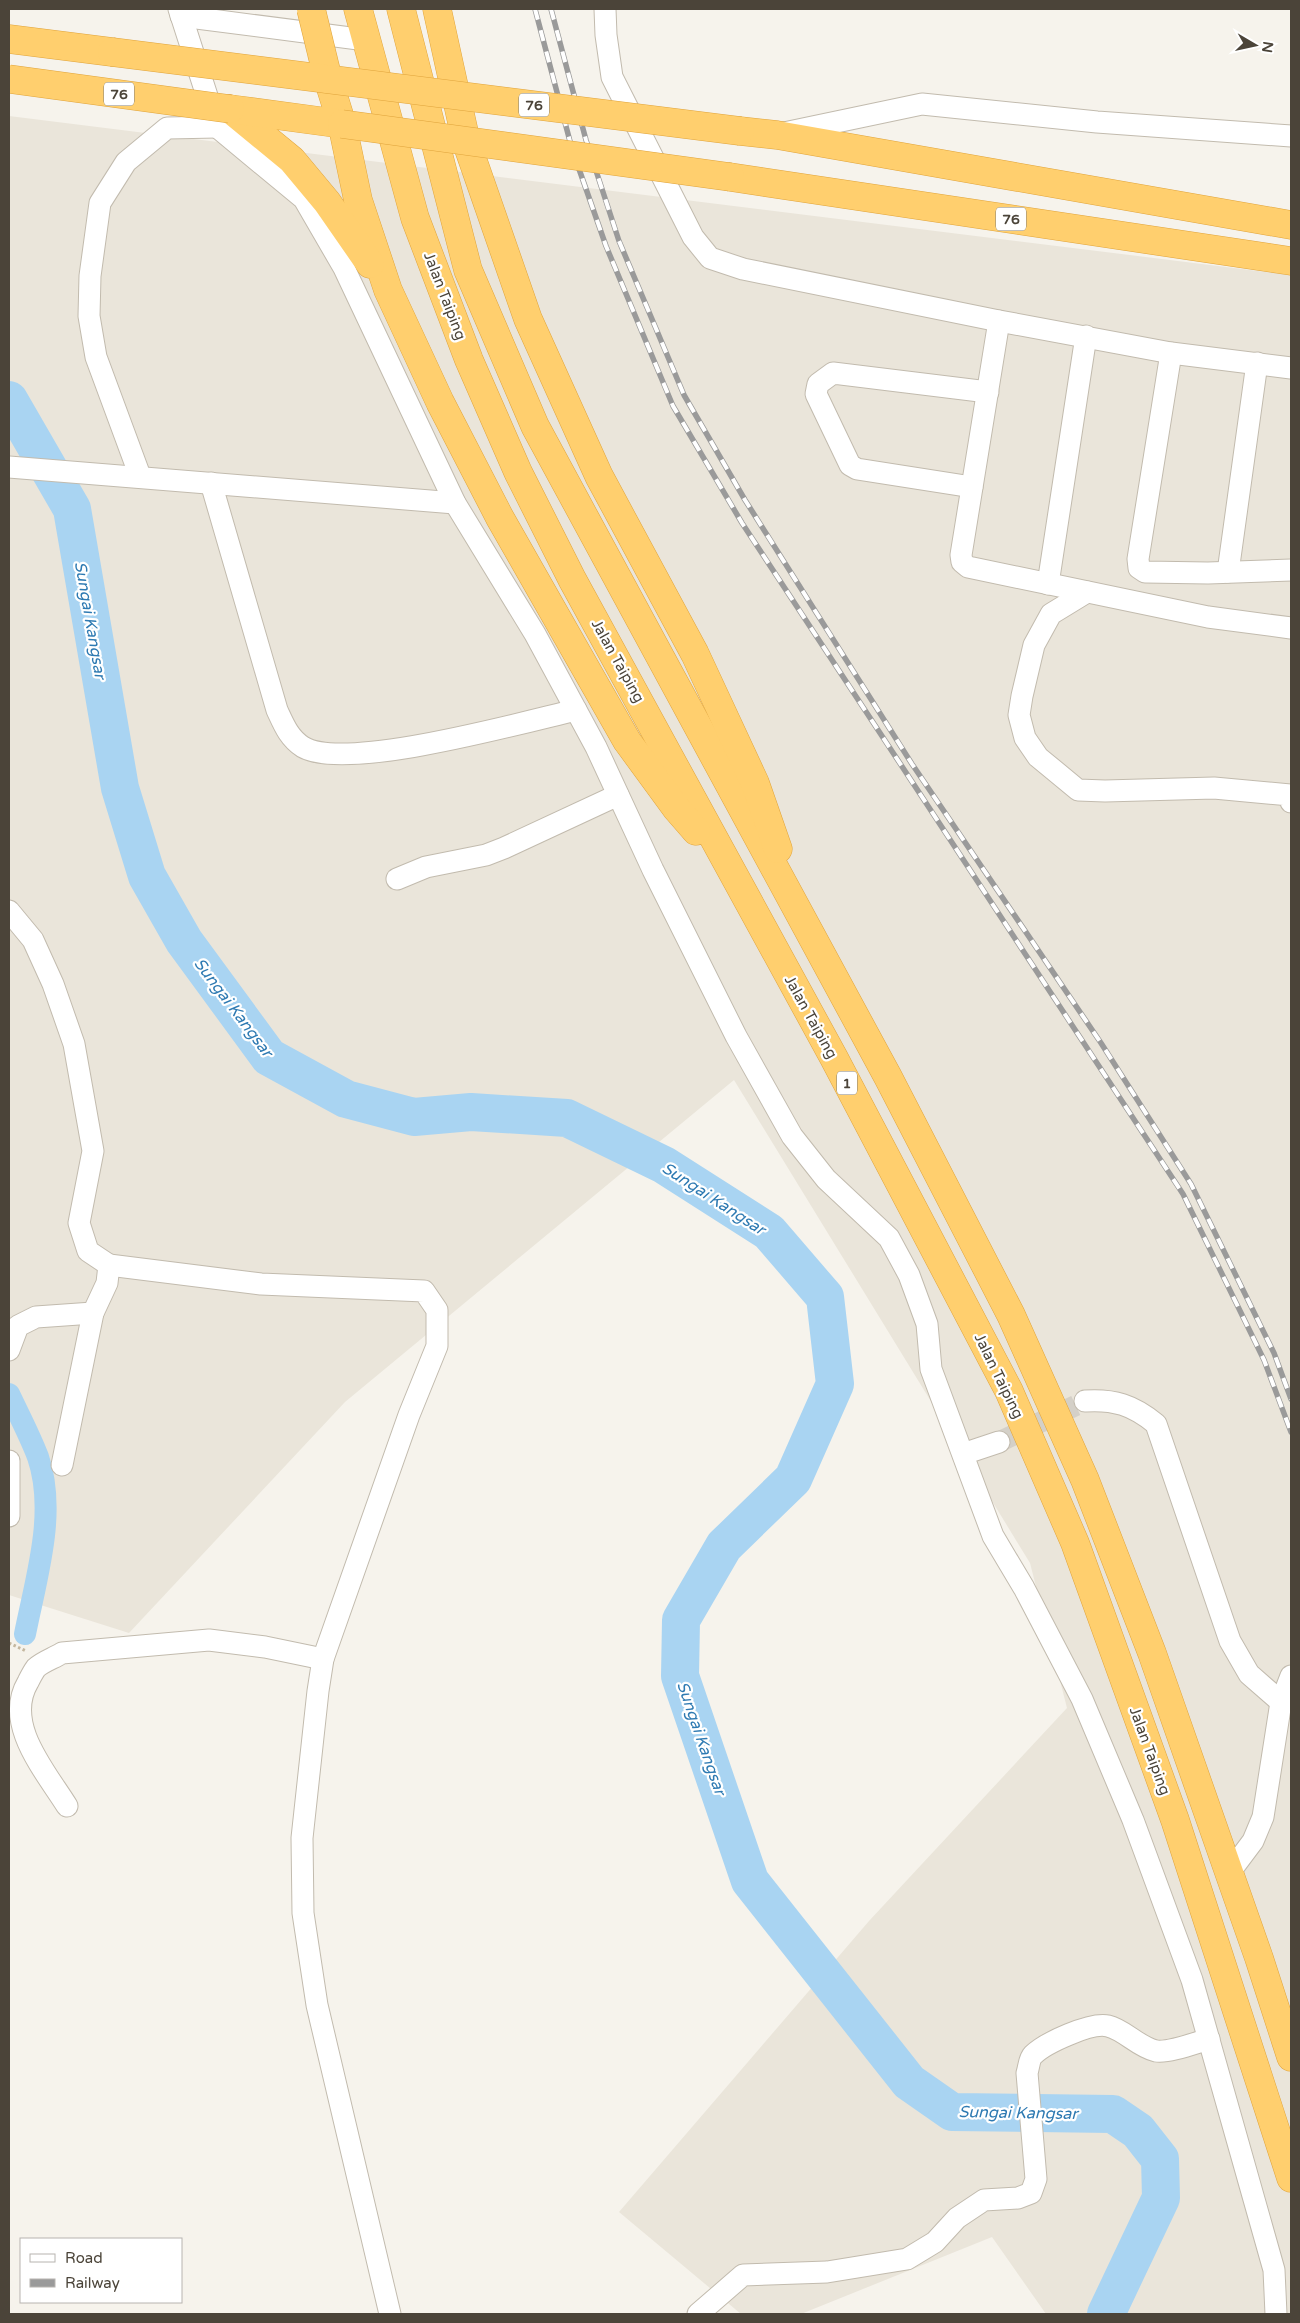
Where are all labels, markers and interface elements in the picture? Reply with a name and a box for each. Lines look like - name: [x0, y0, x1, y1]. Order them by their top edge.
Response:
- north arrow: [1230, 20, 1280, 70]
- text: N: [1258, 40, 1277, 54]
- road number: 76: [104, 82, 134, 106]
- road number: 76: [519, 94, 549, 116]
- road number: 76: [996, 208, 1026, 230]
- street label: Jalan Taiping: [420, 250, 470, 342]
- water label: Sungai Kangsar: [70, 560, 111, 682]
- street label: Jalan Taiping: [588, 616, 648, 706]
- water label: Sungai Kangsar: [189, 954, 278, 1063]
- street label: Jalan Taiping: [781, 972, 841, 1062]
- road number: 1: [837, 1072, 857, 1094]
- water label: Sungai Kangsar: [658, 1158, 770, 1241]
- street label: Jalan Taiping: [971, 1330, 1027, 1422]
- water label: Sungai Kangsar: [672, 1679, 730, 1800]
- street label: Jalan Taiping: [1126, 1704, 1174, 1798]
- water label: Sungai Kangsar: [958, 2102, 1079, 2124]
- legend: [20, 2238, 182, 2303]
- text: Road: [65, 2249, 103, 2267]
- text: Railway: [65, 2274, 120, 2292]

